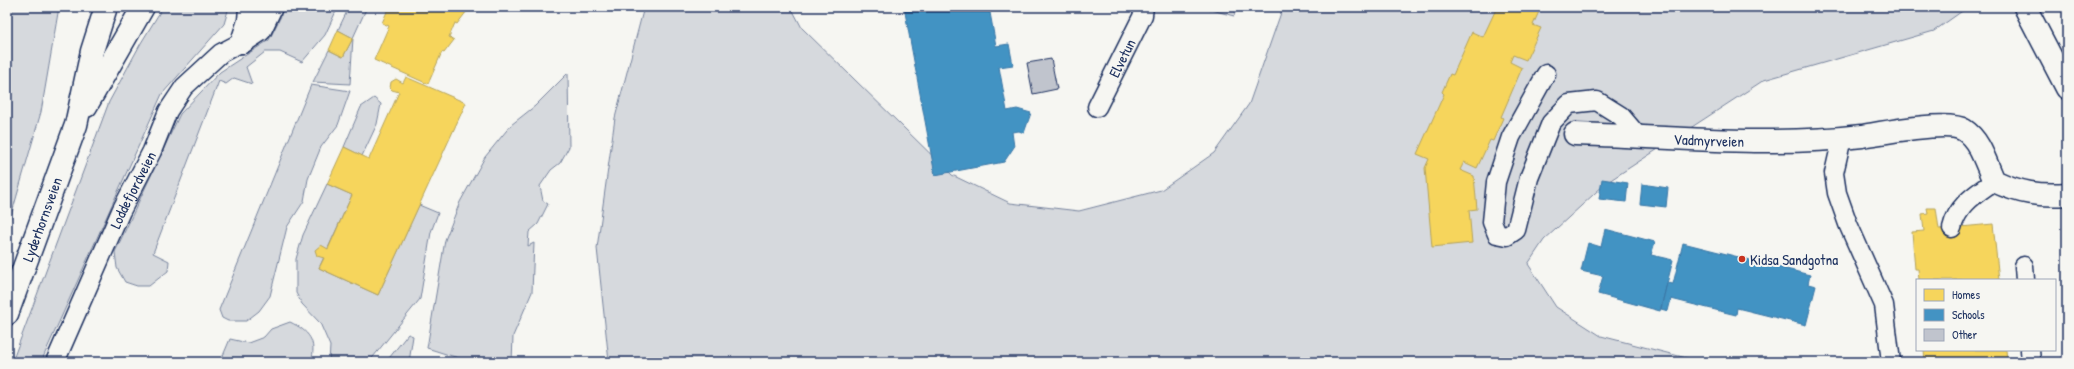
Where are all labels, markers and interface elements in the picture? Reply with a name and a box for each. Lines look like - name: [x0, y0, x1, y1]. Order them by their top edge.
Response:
- street label: Elvetun: [1103, 35, 1140, 81]
- street label: Vadmyrveien: [1673, 128, 1745, 151]
- street label: Loddefjordveien: [104, 147, 161, 232]
- street label: Lyderhornsveien: [17, 174, 67, 264]
- place label: Kidsa Sandgotna: [1750, 249, 1838, 270]
- marker: Kidsa Sandgotna: [1737, 254, 1747, 264]
- legend: [1916, 279, 2056, 351]
- text: Homes: [1952, 286, 1980, 303]
- text: Schools: [1952, 306, 1985, 323]
- text: Other: [1952, 326, 1978, 343]

